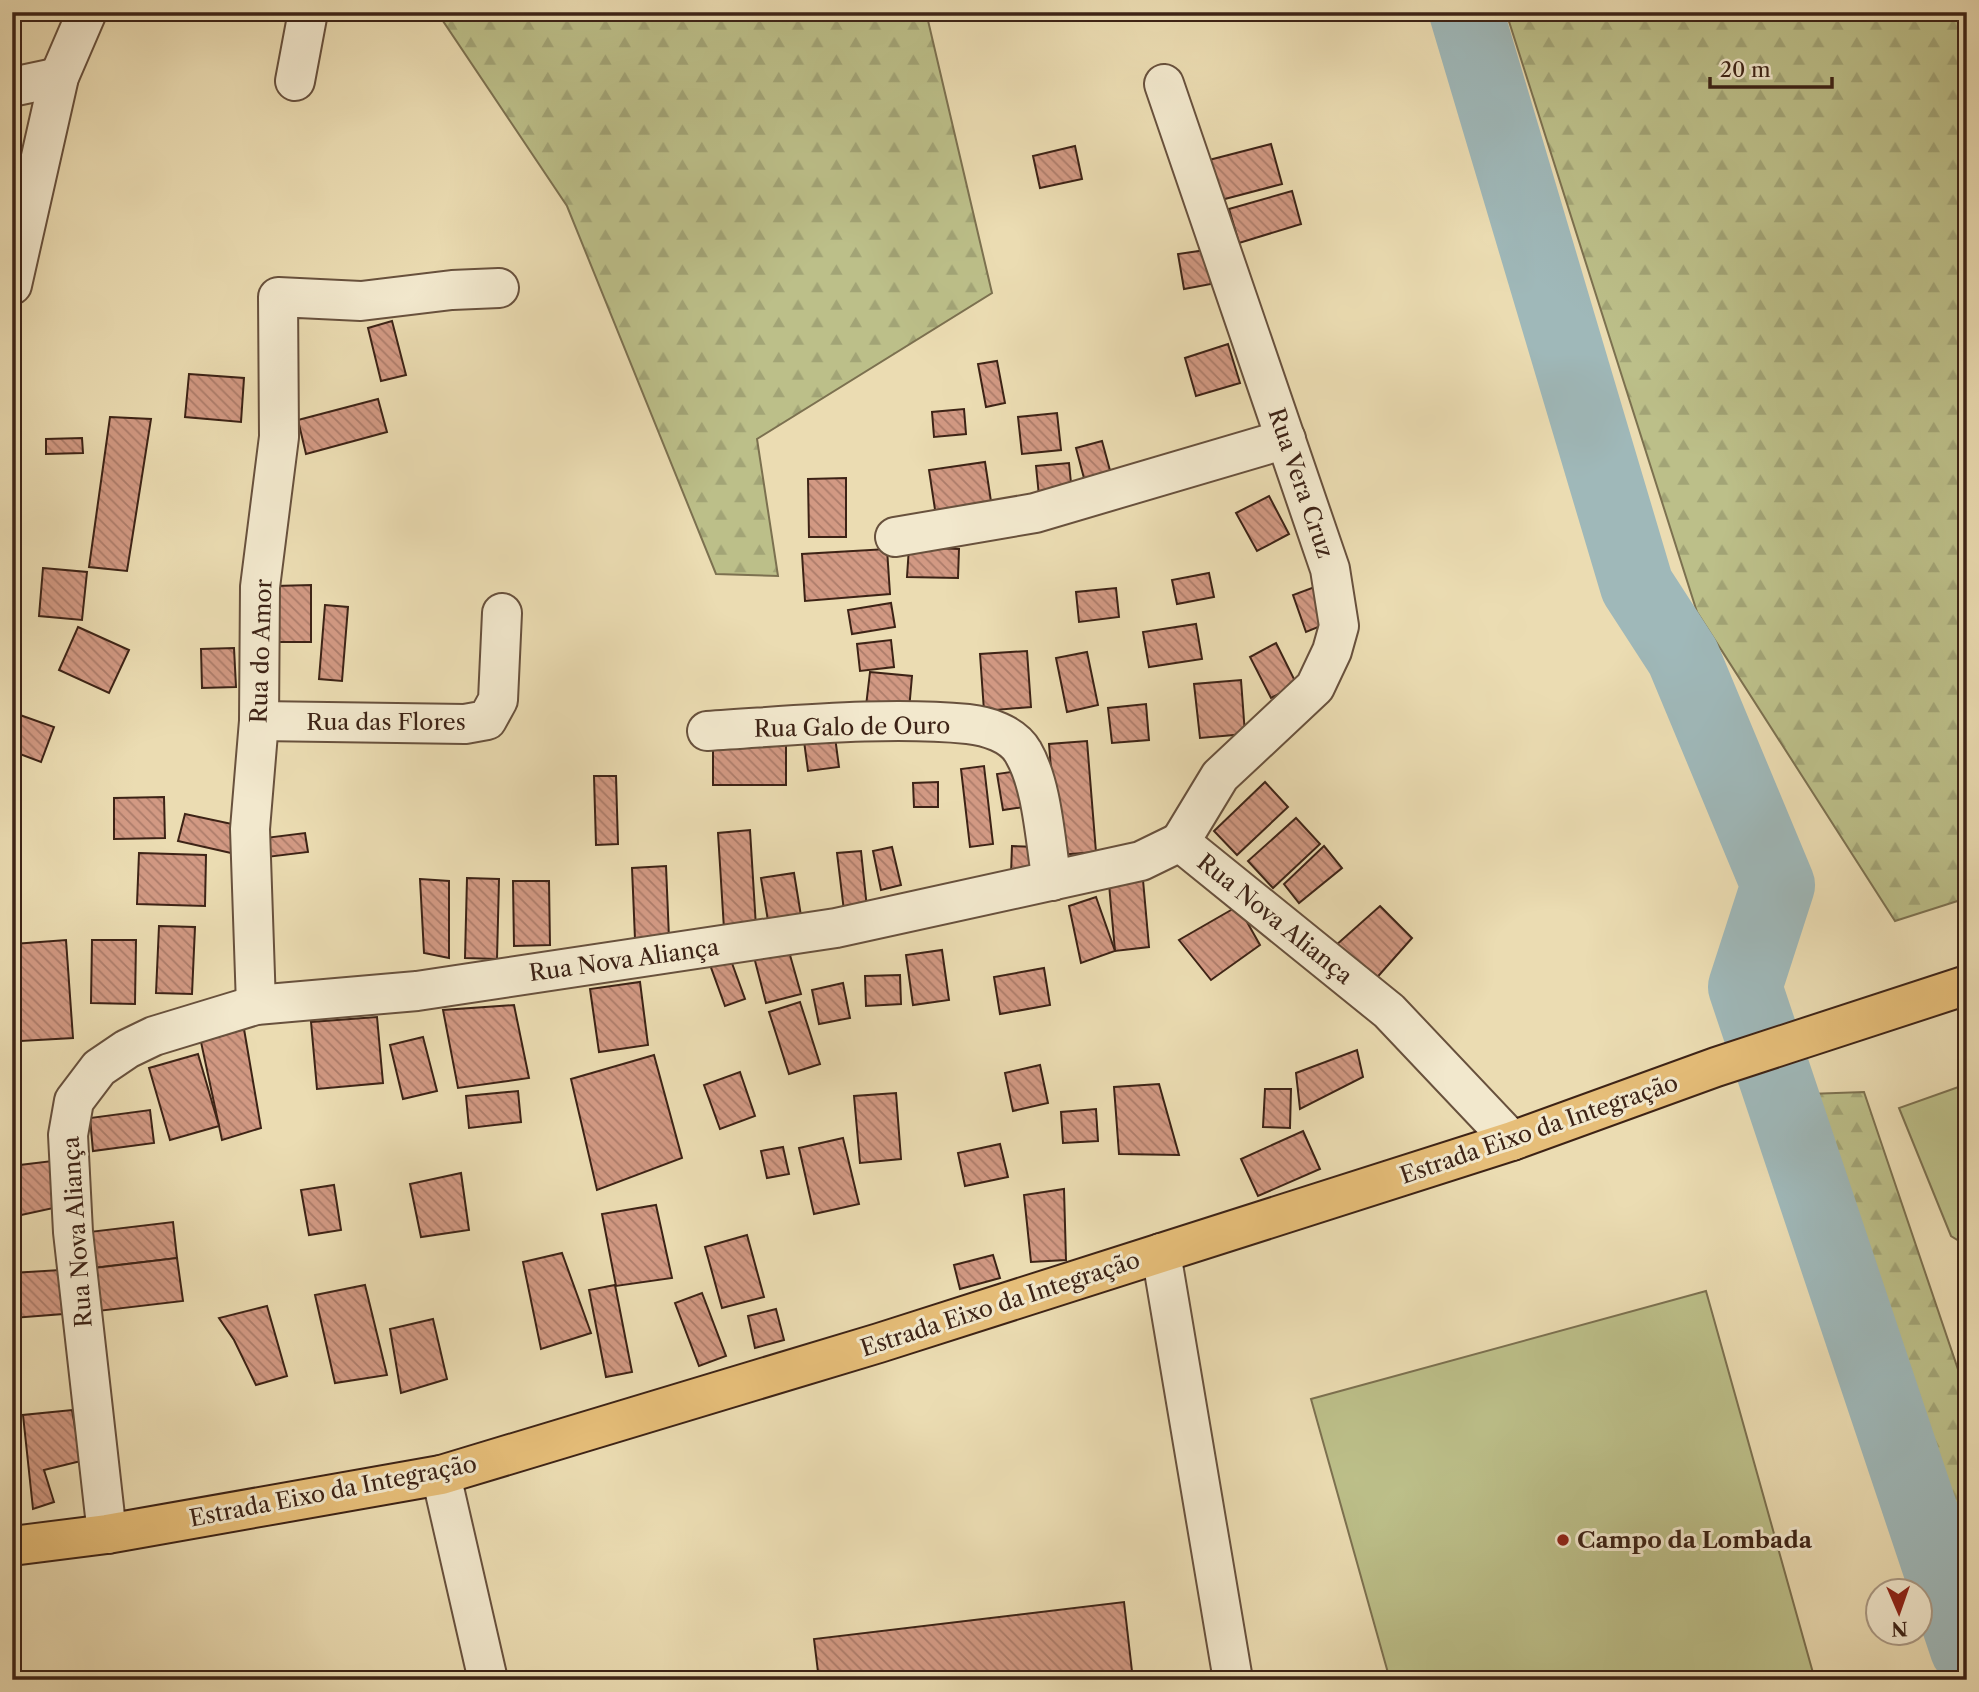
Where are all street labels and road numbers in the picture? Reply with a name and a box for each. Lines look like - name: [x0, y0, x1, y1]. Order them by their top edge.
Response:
- street label: Rua Vera Cruz: [1262, 404, 1340, 562]
- street label: Rua do Amor: [244, 578, 278, 724]
- street label: Rua das Flores: [306, 708, 466, 736]
- street label: Rua Galo de Ouro: [754, 711, 950, 743]
- street label: Rua Nova Aliança: [1192, 848, 1359, 991]
- street label: Rua Nova Aliança: [527, 933, 722, 987]
- street label: Estrada Eixo da Integração: [1396, 1068, 1682, 1190]
- street label: Rua Nova Aliança: [56, 1135, 98, 1328]
- street label: Estrada Eixo da Integração: [857, 1246, 1143, 1362]
- street label: Estrada Eixo da Integração: [187, 1449, 479, 1533]

